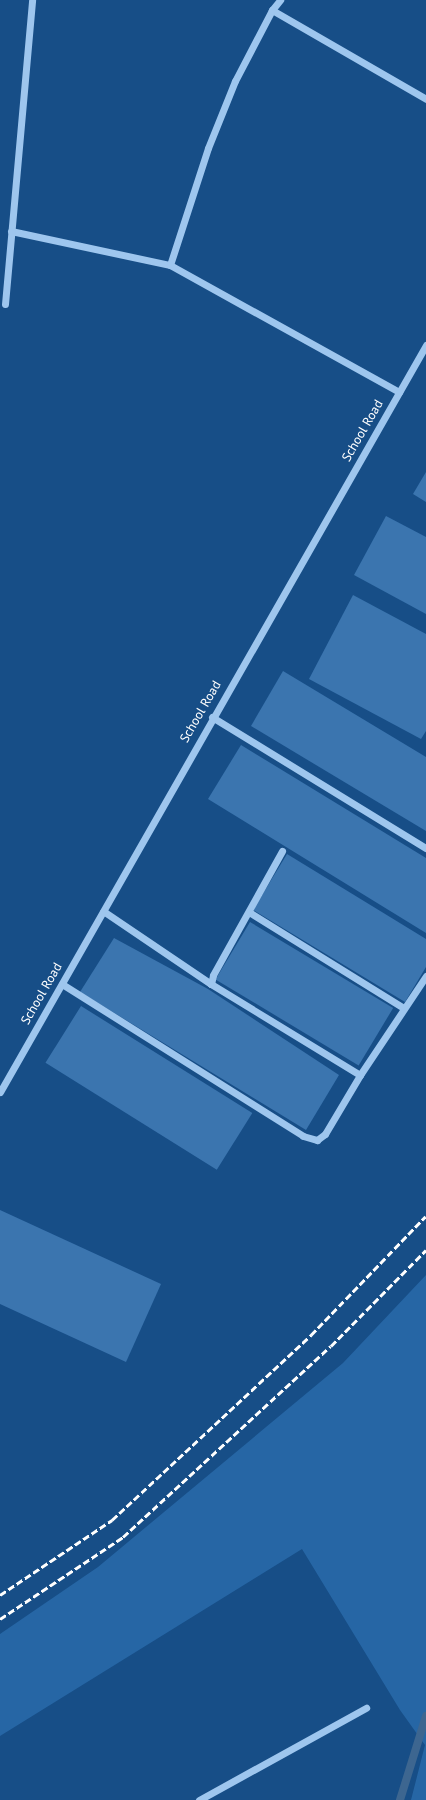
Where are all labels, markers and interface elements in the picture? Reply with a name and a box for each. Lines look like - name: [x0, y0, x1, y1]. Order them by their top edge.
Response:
- street label: School Road: [339, 397, 387, 465]
- street label: School Road: [177, 678, 225, 746]
- street label: School Road: [18, 960, 66, 1028]

